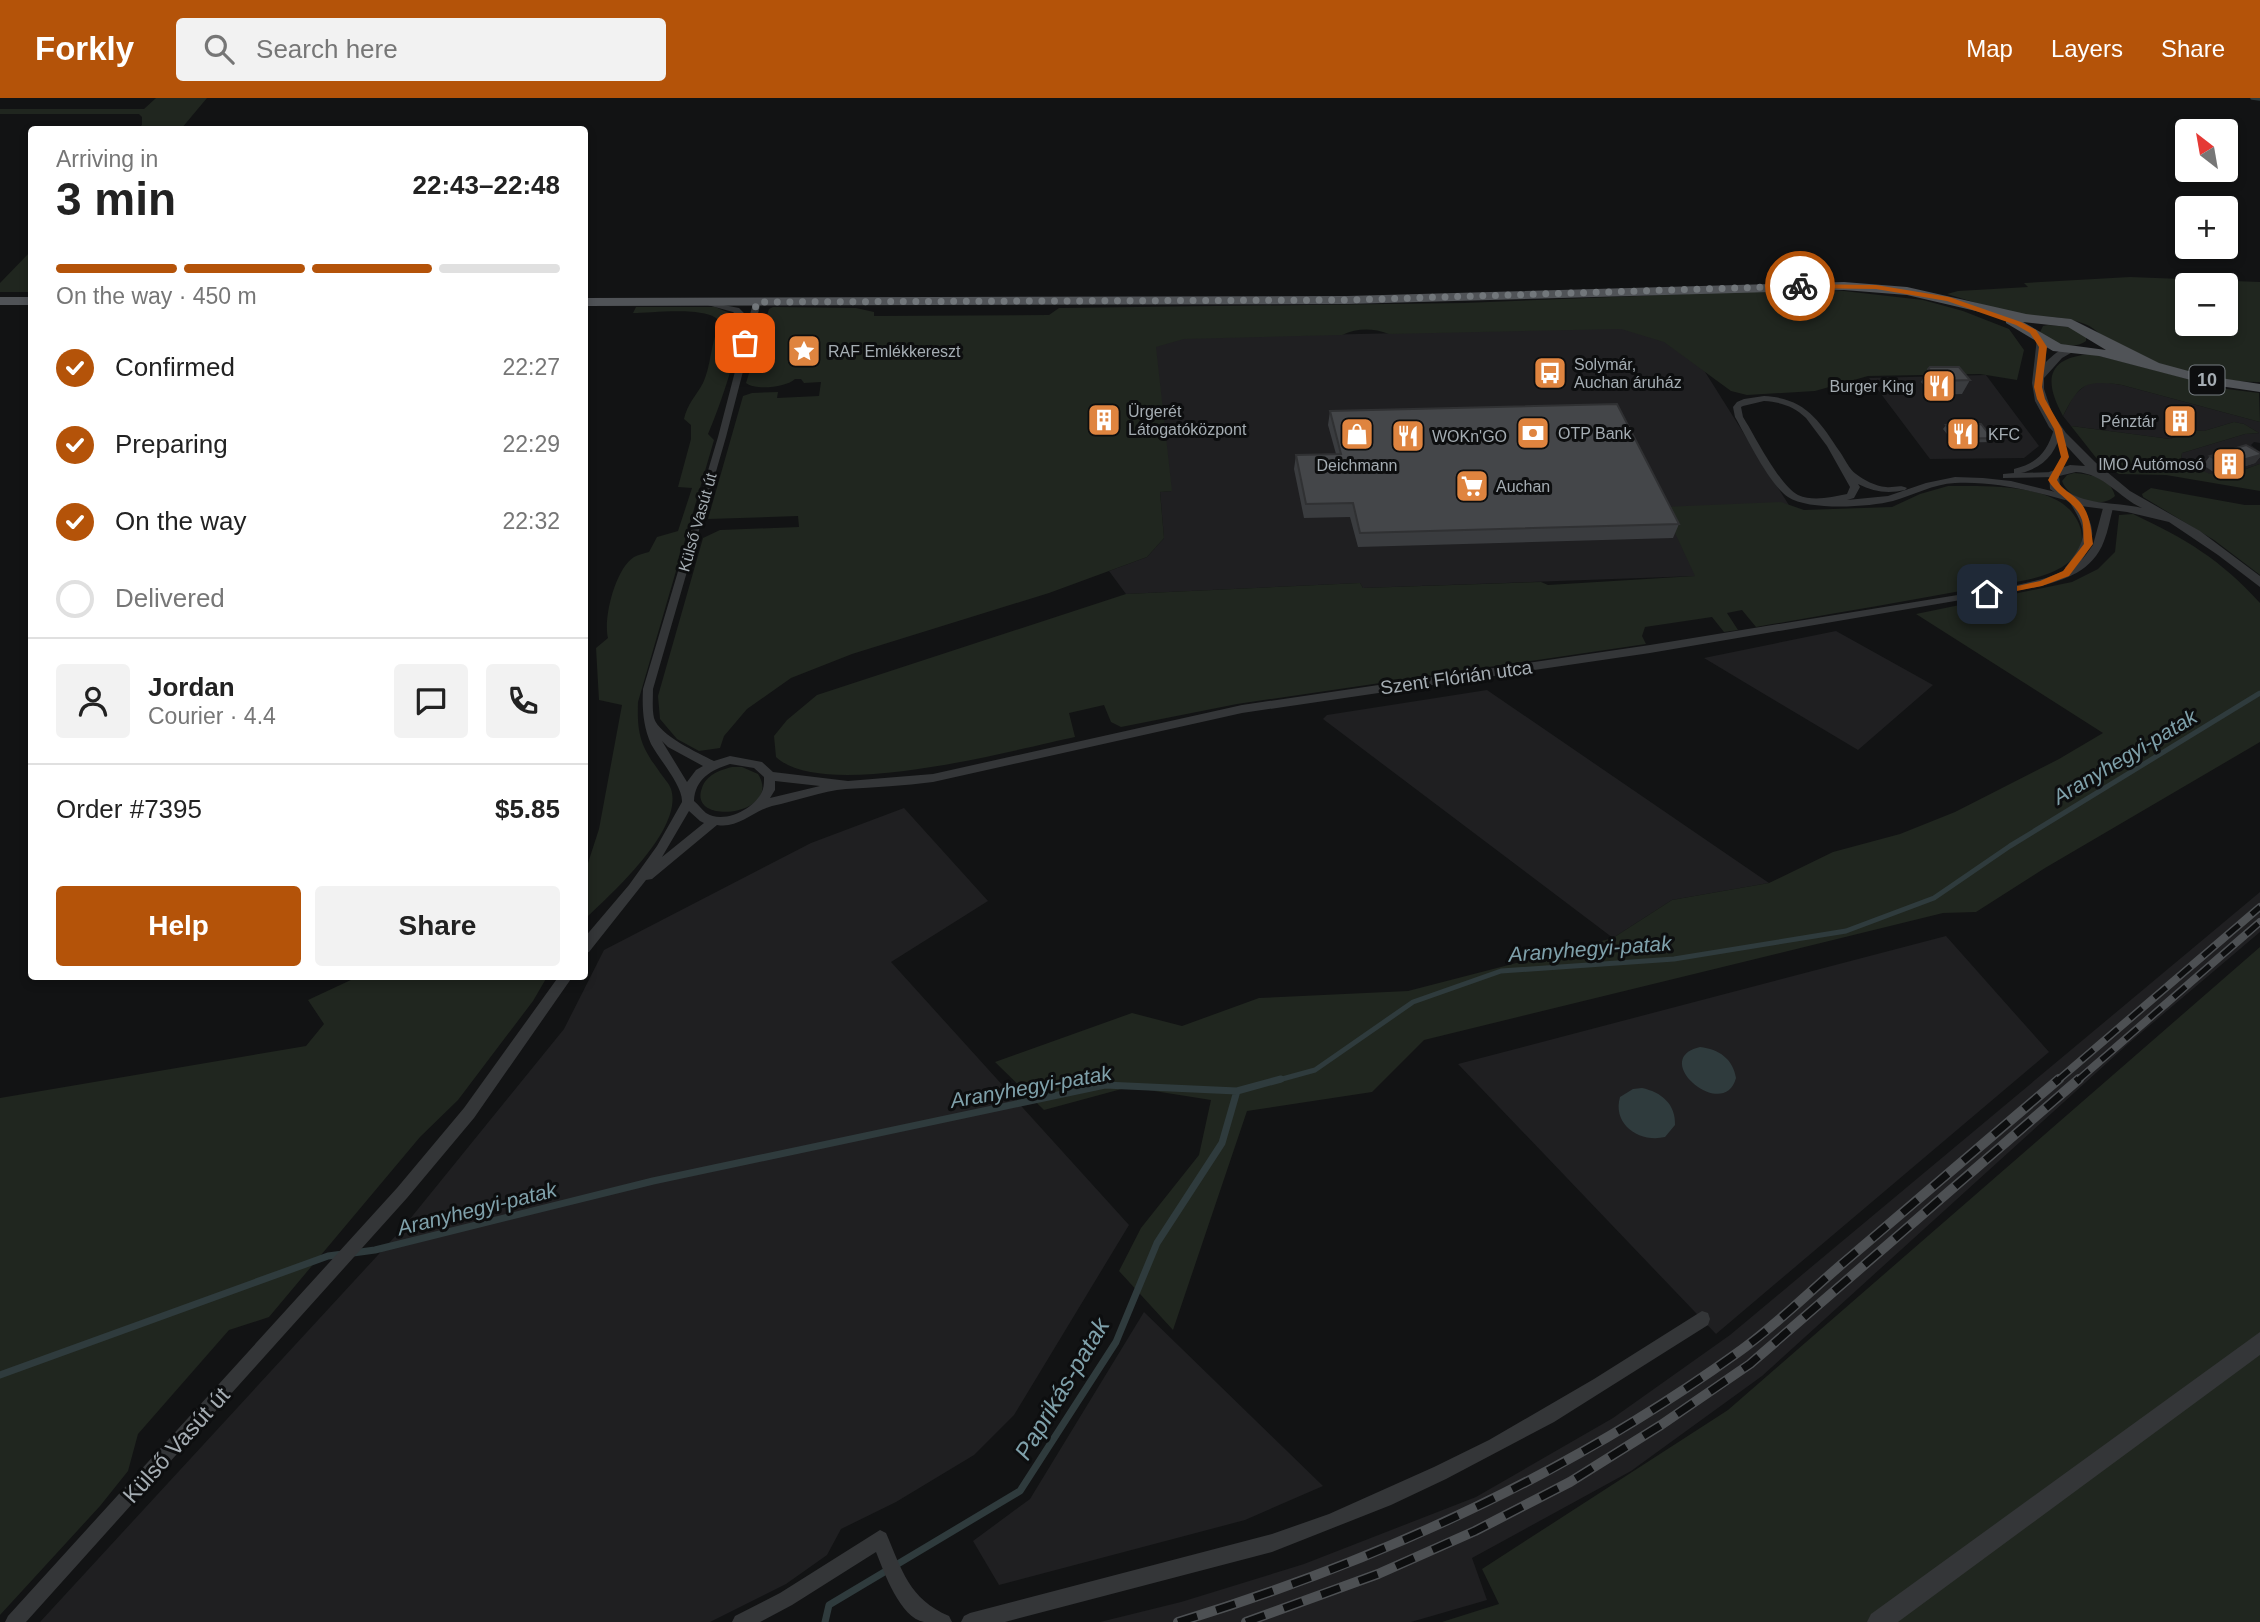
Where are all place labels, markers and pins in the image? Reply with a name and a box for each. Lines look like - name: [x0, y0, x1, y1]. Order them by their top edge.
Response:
- pin: [715, 313, 775, 373]
- place icon: RAF Emlékkereszt: [785, 332, 823, 370]
- place label: RAF Emlékkereszt: [828, 343, 961, 360]
- bus stop icon: Solymár, Auchan áruház: [1531, 354, 1569, 392]
- place label: Solymár, Auchan áruház: [1574, 356, 1682, 391]
- restaurant icon: Burger King: [1920, 367, 1958, 405]
- place label: Burger King: [1830, 378, 1914, 395]
- building icon: Ürgerét Látogatóközpont: [1085, 401, 1123, 439]
- building icon: Pénztár: [2161, 402, 2199, 440]
- place label: Ürgerét Látogatóközpont: [1128, 403, 1247, 438]
- place label: Pénztár: [2101, 413, 2157, 430]
- bank icon: OTP Bank: [1514, 414, 1552, 452]
- shop icon: Deichmann: [1338, 415, 1376, 453]
- restaurant icon: KFC: [1944, 415, 1982, 453]
- restaurant icon: WOKn'GO: [1389, 417, 1427, 455]
- place label: OTP Bank: [1558, 425, 1633, 442]
- place label: KFC: [1988, 426, 2020, 443]
- place label: WOKn'GO: [1432, 428, 1507, 445]
- building icon: IMO Autómosó: [2210, 445, 2248, 483]
- place label: IMO Autómosó: [2098, 456, 2204, 473]
- place label: Deichmann: [1317, 457, 1397, 474]
- supermarket icon: Auchan: [1453, 467, 1491, 505]
- place label: Auchan: [1496, 478, 1550, 495]
- pin: [1957, 564, 2017, 624]

